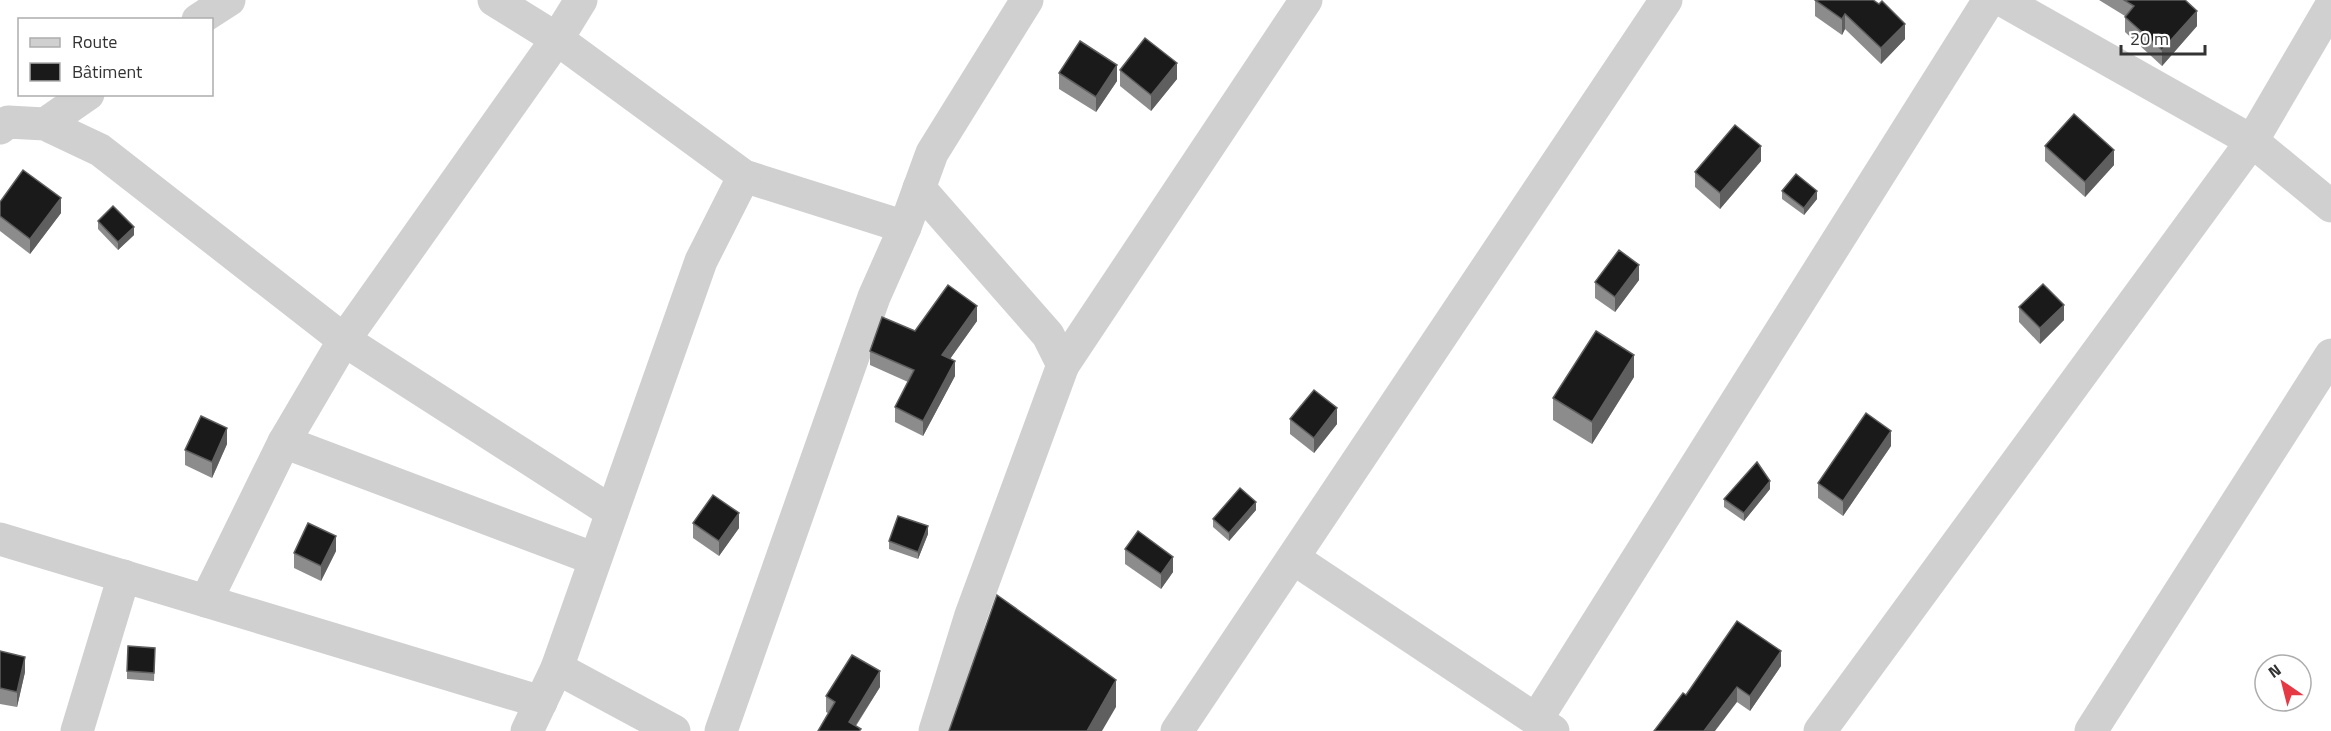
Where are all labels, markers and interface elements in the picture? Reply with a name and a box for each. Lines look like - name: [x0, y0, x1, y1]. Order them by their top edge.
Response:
- legend: [18, 18, 213, 96]
- scale bar: [2121, 18, 2205, 56]
- text: 20 m: [2130, 25, 2169, 52]
- text: Route: [72, 28, 117, 55]
- text: Bâtiment: [72, 58, 143, 85]
- north arrow: [2253, 653, 2313, 713]
- text: N: [2263, 658, 2286, 684]

